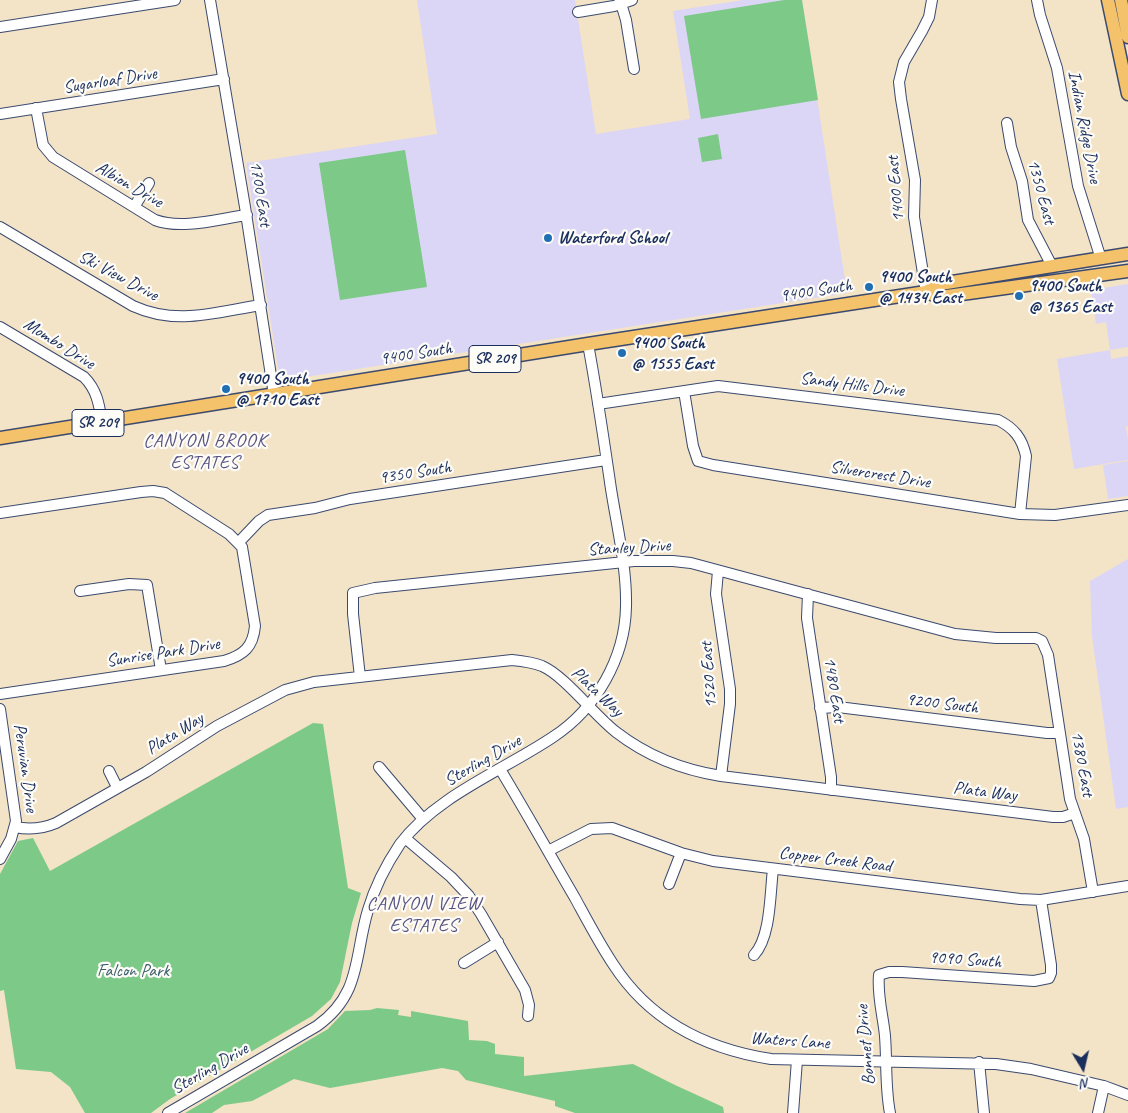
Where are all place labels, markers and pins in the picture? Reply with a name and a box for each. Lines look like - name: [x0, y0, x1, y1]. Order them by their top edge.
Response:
- place label: Waterford School: [558, 227, 667, 249]
- marker: Waterford School: [542, 232, 554, 244]
- place label: 9400 South @ 1434 East: [879, 266, 962, 308]
- place label: 9400 South @ 1365 East: [1029, 275, 1112, 318]
- marker: 9400 South @ 1434 East: [863, 281, 875, 293]
- marker: 9400 South @ 1365 East: [1013, 290, 1025, 302]
- place label: 9400 South @ 1555 East: [632, 332, 714, 374]
- marker: 9400 South @ 1555 East: [616, 347, 628, 359]
- place label: 9400 South @ 1710 East: [236, 368, 319, 410]
- marker: 9400 South @ 1710 East: [220, 383, 232, 395]

